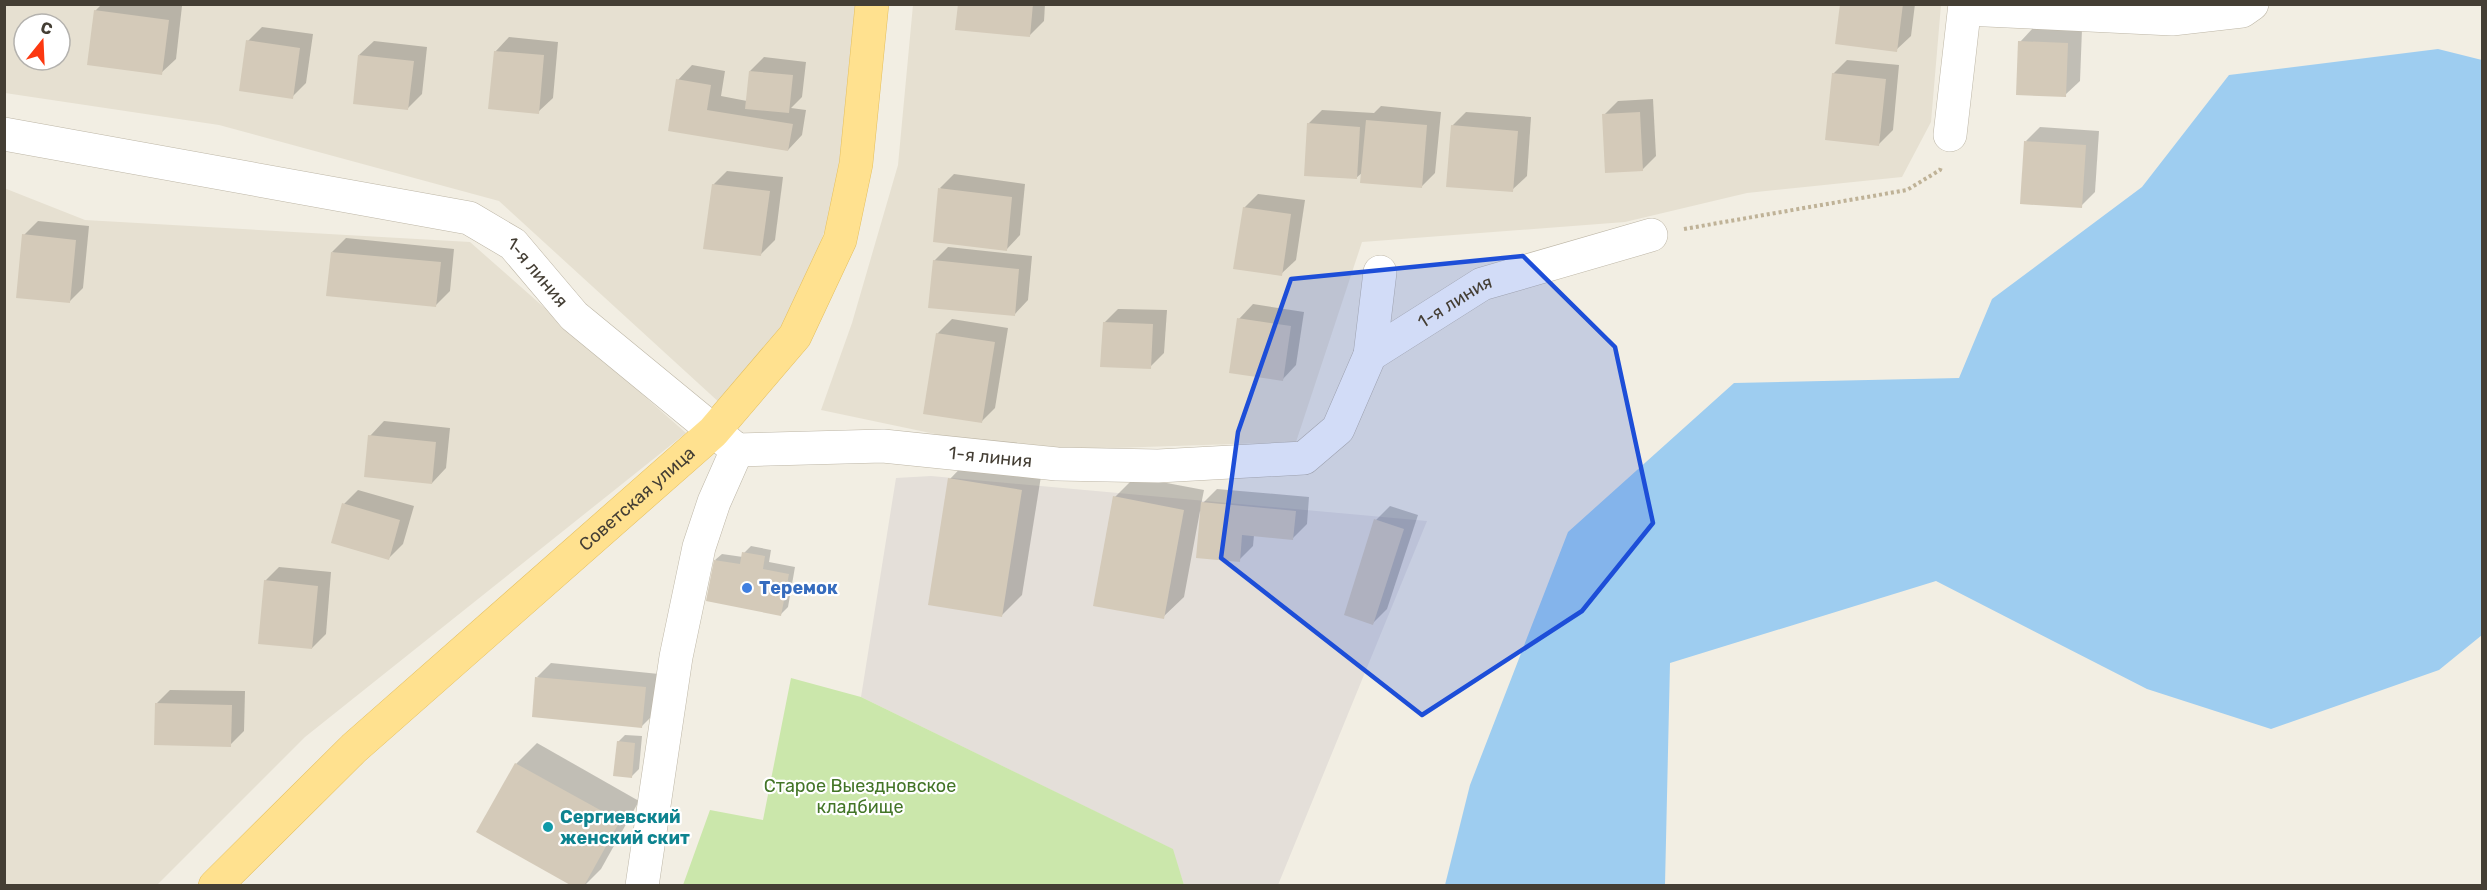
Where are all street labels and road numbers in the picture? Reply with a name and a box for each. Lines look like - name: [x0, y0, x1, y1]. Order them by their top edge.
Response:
- street label: 1-я линия: [503, 232, 573, 312]
- street label: 1-я линия: [1414, 271, 1494, 333]
- street label: Советская улица: [575, 442, 700, 556]
- street label: 1-я линия: [948, 442, 1033, 472]

